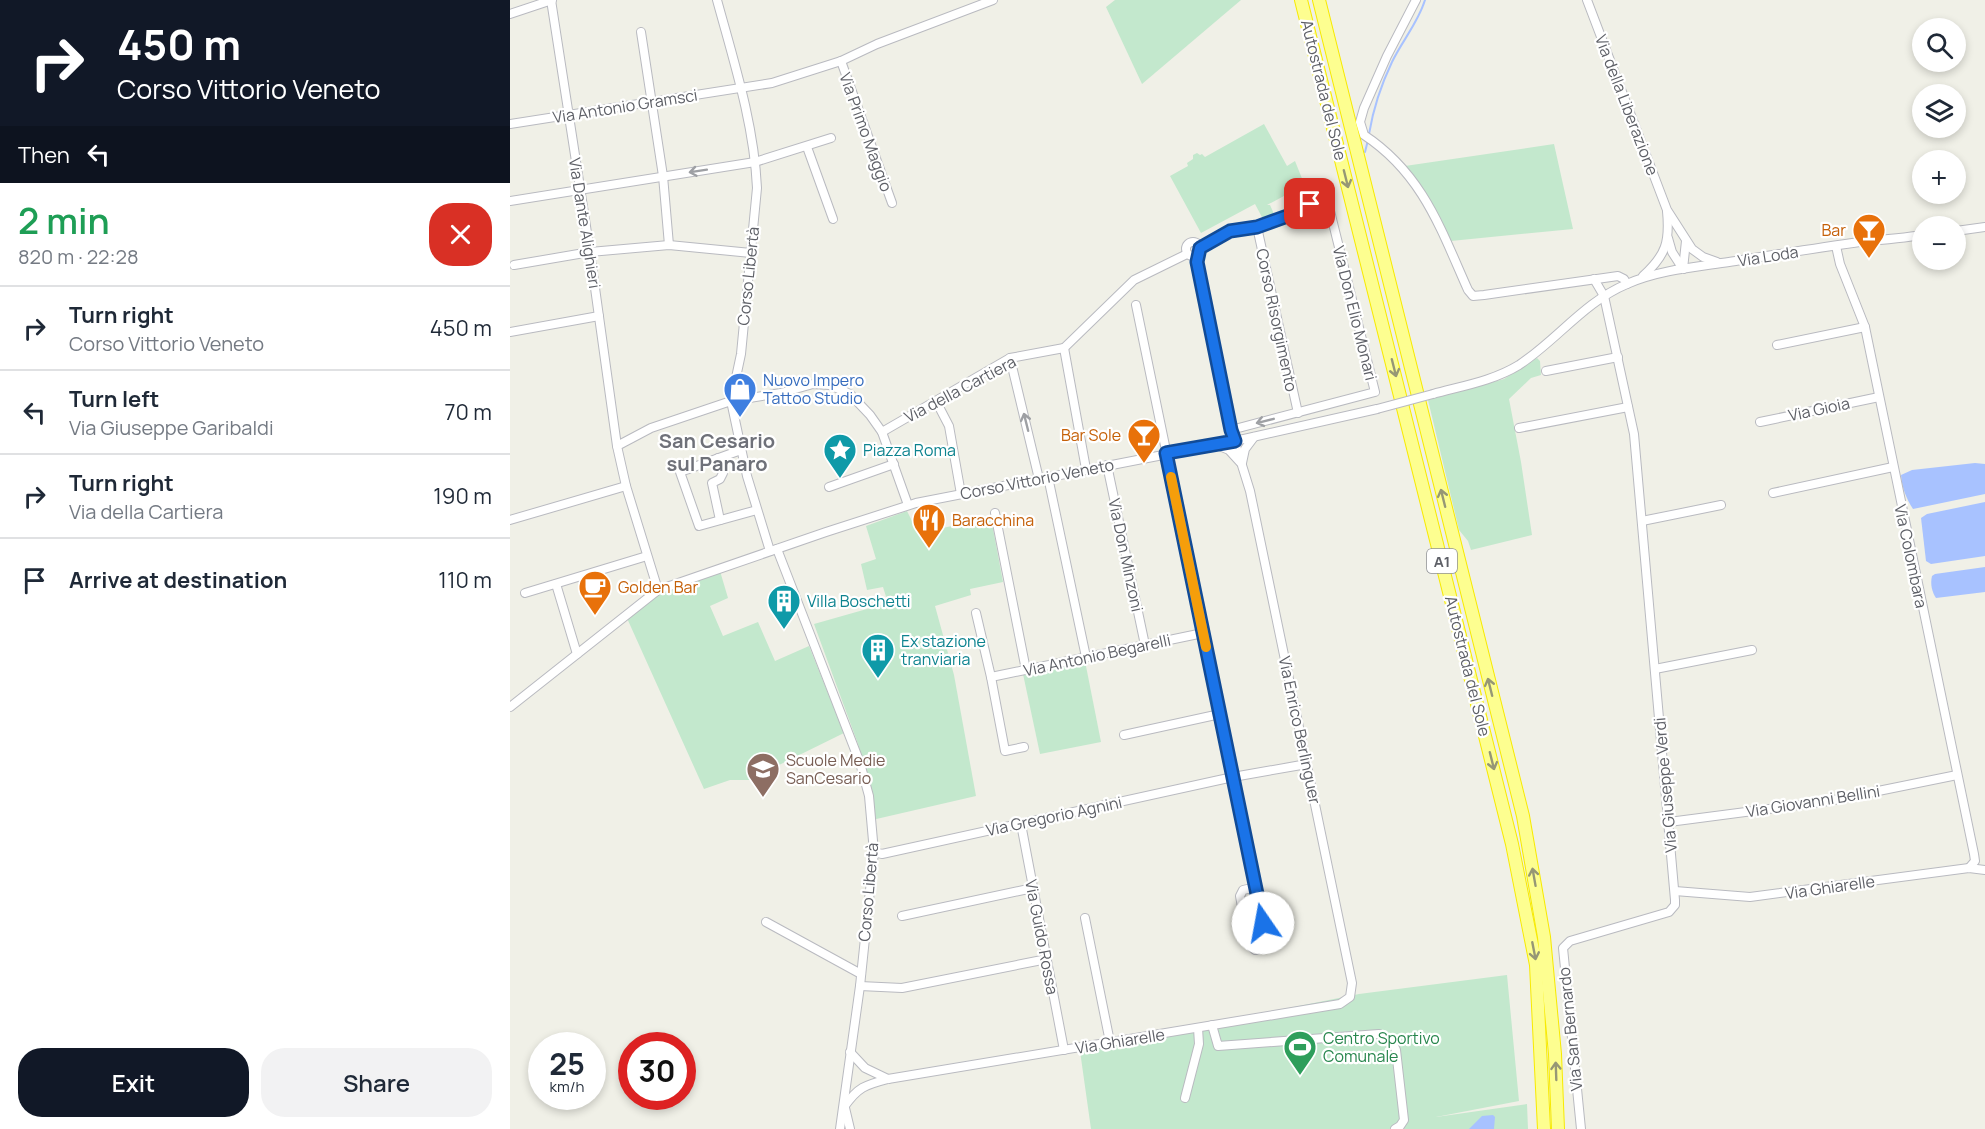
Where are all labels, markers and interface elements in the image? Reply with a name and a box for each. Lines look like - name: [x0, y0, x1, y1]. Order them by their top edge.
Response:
- text: 450 m: [117, 15, 241, 73]
- street label: Autostrada del Sole: [1296, 17, 1352, 163]
- map controls: [1912, 18, 1966, 270]
- button: search: [1912, 18, 1966, 72]
- icon: right: [18, 24, 96, 102]
- street label: Via della Liberazione: [1590, 31, 1664, 179]
- text: Corso Vittorio Veneto: [117, 70, 381, 107]
- street label: Via Primo Maggio: [834, 70, 898, 194]
- street label: Via Antonio Gramsci: [551, 84, 699, 128]
- button: layers: [1912, 84, 1966, 138]
- icon: left: [82, 138, 115, 171]
- text: Then: [18, 140, 70, 170]
- button: +: [1912, 150, 1966, 204]
- street label: Via Dante Alighieri: [564, 156, 606, 290]
- one-way arrow: [688, 166, 708, 177]
- one-way arrow: [1341, 169, 1353, 188]
- pin: [1284, 178, 1335, 229]
- icon: arrive: [1293, 187, 1326, 220]
- text: 2 min: [18, 196, 110, 245]
- button: close: [429, 203, 492, 266]
- bar icon: Bar: [1851, 212, 1887, 259]
- button: −: [1912, 216, 1966, 270]
- place label: Bar: [1822, 219, 1846, 241]
- street label: Corso Libertà: [732, 226, 764, 326]
- street label: Via Loda: [1736, 240, 1800, 272]
- text: 820 m · 22:28: [18, 243, 139, 270]
- street label: Via Don Elio Monari: [1328, 243, 1382, 383]
- street label: Corso Risorgimento: [1251, 247, 1303, 393]
- text: Turn right: [69, 300, 174, 330]
- icon: right: [18, 312, 51, 345]
- text: 450 m: [430, 313, 492, 343]
- text: Corso Vittorio Veneto: [69, 330, 264, 357]
- street label: Via della Cartiera: [900, 350, 1020, 428]
- one-way arrow: [1388, 358, 1400, 377]
- place label: Nuovo Impero Tattoo Studio: [763, 369, 864, 409]
- shop icon: Nuovo Impero Tattoo Studio: [722, 371, 758, 418]
- text: Turn left: [69, 384, 159, 414]
- street label: Via Gioia: [1786, 392, 1852, 426]
- icon: left: [18, 396, 51, 429]
- text: 70 m: [444, 397, 492, 427]
- one-way arrow: [1019, 413, 1031, 432]
- text: Via Giuseppe Garibaldi: [69, 414, 274, 441]
- one-way arrow: [1255, 416, 1274, 428]
- bar icon: Bar Sole: [1126, 417, 1162, 464]
- place label: Bar Sole: [1061, 424, 1121, 446]
- district label: San Cesario sul Panaro: [659, 427, 775, 477]
- place icon: Piazza Roma: [822, 432, 858, 479]
- place label: Piazza Roma: [863, 439, 956, 461]
- street label: Corso Vittorio Veneto: [958, 453, 1116, 505]
- text: Turn right: [69, 468, 174, 498]
- icon: right: [18, 480, 51, 513]
- text: 190 m: [433, 481, 492, 511]
- one-way arrow: [1437, 489, 1449, 508]
- street label: Via Don Minzoni: [1103, 496, 1149, 614]
- text: Via della Cartiera: [69, 498, 223, 525]
- restaurant icon: Baracchina: [911, 502, 947, 549]
- street label: Via Colombara: [1889, 502, 1933, 610]
- place label: Baracchina: [952, 509, 1034, 531]
- road number: A1: [1427, 549, 1457, 573]
- icon: arrive: [18, 564, 51, 597]
- text: Arrive at destination: [69, 565, 287, 595]
- text: 110 m: [438, 565, 492, 595]
- cafe icon: Golden Bar: [577, 569, 613, 616]
- place label: Golden Bar: [618, 576, 698, 598]
- building icon: Villa Boschetti: [766, 583, 802, 630]
- place label: Villa Boschetti: [807, 590, 911, 612]
- street label: Autostrada del Sole: [1440, 593, 1496, 739]
- street label: Via Antonio Begarelli: [1021, 629, 1173, 681]
- place label: Ex stazione tranviaria: [901, 630, 986, 670]
- building icon: Ex stazione tranviaria: [860, 632, 896, 679]
- street label: Via Enrico Berlinguer: [1274, 654, 1326, 806]
- one-way arrow: [1484, 678, 1496, 697]
- street label: Via Giuseppe Verdi: [1648, 717, 1682, 853]
- place label: Scuole Medie SanCesario: [786, 749, 885, 789]
- school or university icon: Scuole Medie SanCesario: [745, 751, 781, 798]
- one-way arrow: [1486, 751, 1498, 770]
- street label: Via Giovanni Bellini: [1744, 780, 1882, 822]
- street label: Via Gregorio Agnini: [984, 791, 1124, 841]
- street label: Corso Libertà: [853, 842, 883, 942]
- one-way arrow: [1528, 868, 1539, 887]
- street label: Via Ghiarelle: [1784, 870, 1876, 904]
- street label: Via Guido Rossa: [1020, 877, 1064, 997]
- position arrow: [1231, 891, 1295, 955]
- one-way arrow: [1529, 941, 1540, 961]
- street label: Via San Bernardo: [1553, 966, 1587, 1092]
- street label: Via Ghiarelle: [1074, 1023, 1166, 1059]
- place label: Centro Sportivo Comunale: [1323, 1027, 1440, 1067]
- sports icon: Centro Sportivo Comunale: [1282, 1029, 1318, 1076]
- speed limit sign: 30: [618, 1032, 696, 1110]
- text: 25: [549, 1043, 585, 1084]
- button: Exit: [18, 1048, 249, 1117]
- button: Share: [261, 1048, 492, 1117]
- one-way arrow: [1550, 1061, 1561, 1081]
- text: km/h: [550, 1076, 584, 1097]

